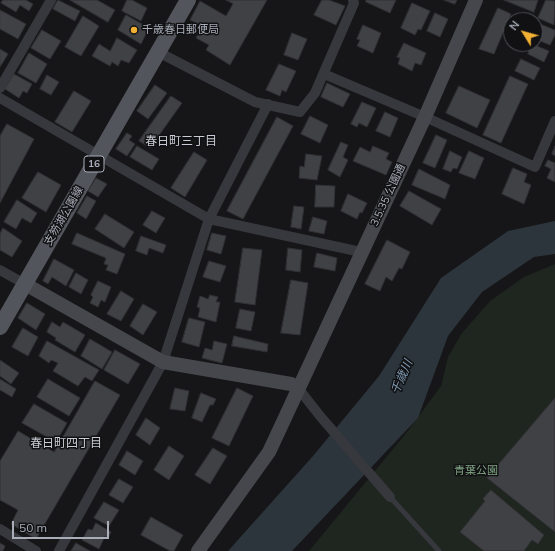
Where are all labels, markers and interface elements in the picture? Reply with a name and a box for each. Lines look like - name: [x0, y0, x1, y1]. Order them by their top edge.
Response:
- north arrow: [503, 12, 543, 52]
- text: N: [506, 18, 522, 33]
- place label: 千歳春日郵便局: [142, 23, 219, 37]
- marker: 千歳春日郵便局: [129, 25, 139, 35]
- district label: 春日町三丁目: [145, 134, 217, 148]
- road number: 16: [84, 156, 104, 172]
- street label: 3.5.35 公園通: [368, 162, 408, 228]
- street label: 支笏湖公園線: [42, 184, 86, 248]
- water label: 千歳川: [388, 358, 416, 396]
- district label: 春日町四丁目: [30, 436, 102, 450]
- park label: 青葉公園: [454, 464, 498, 478]
- scale bar: [14, 513, 111, 539]
- text: 50 m: [19, 520, 47, 535]

